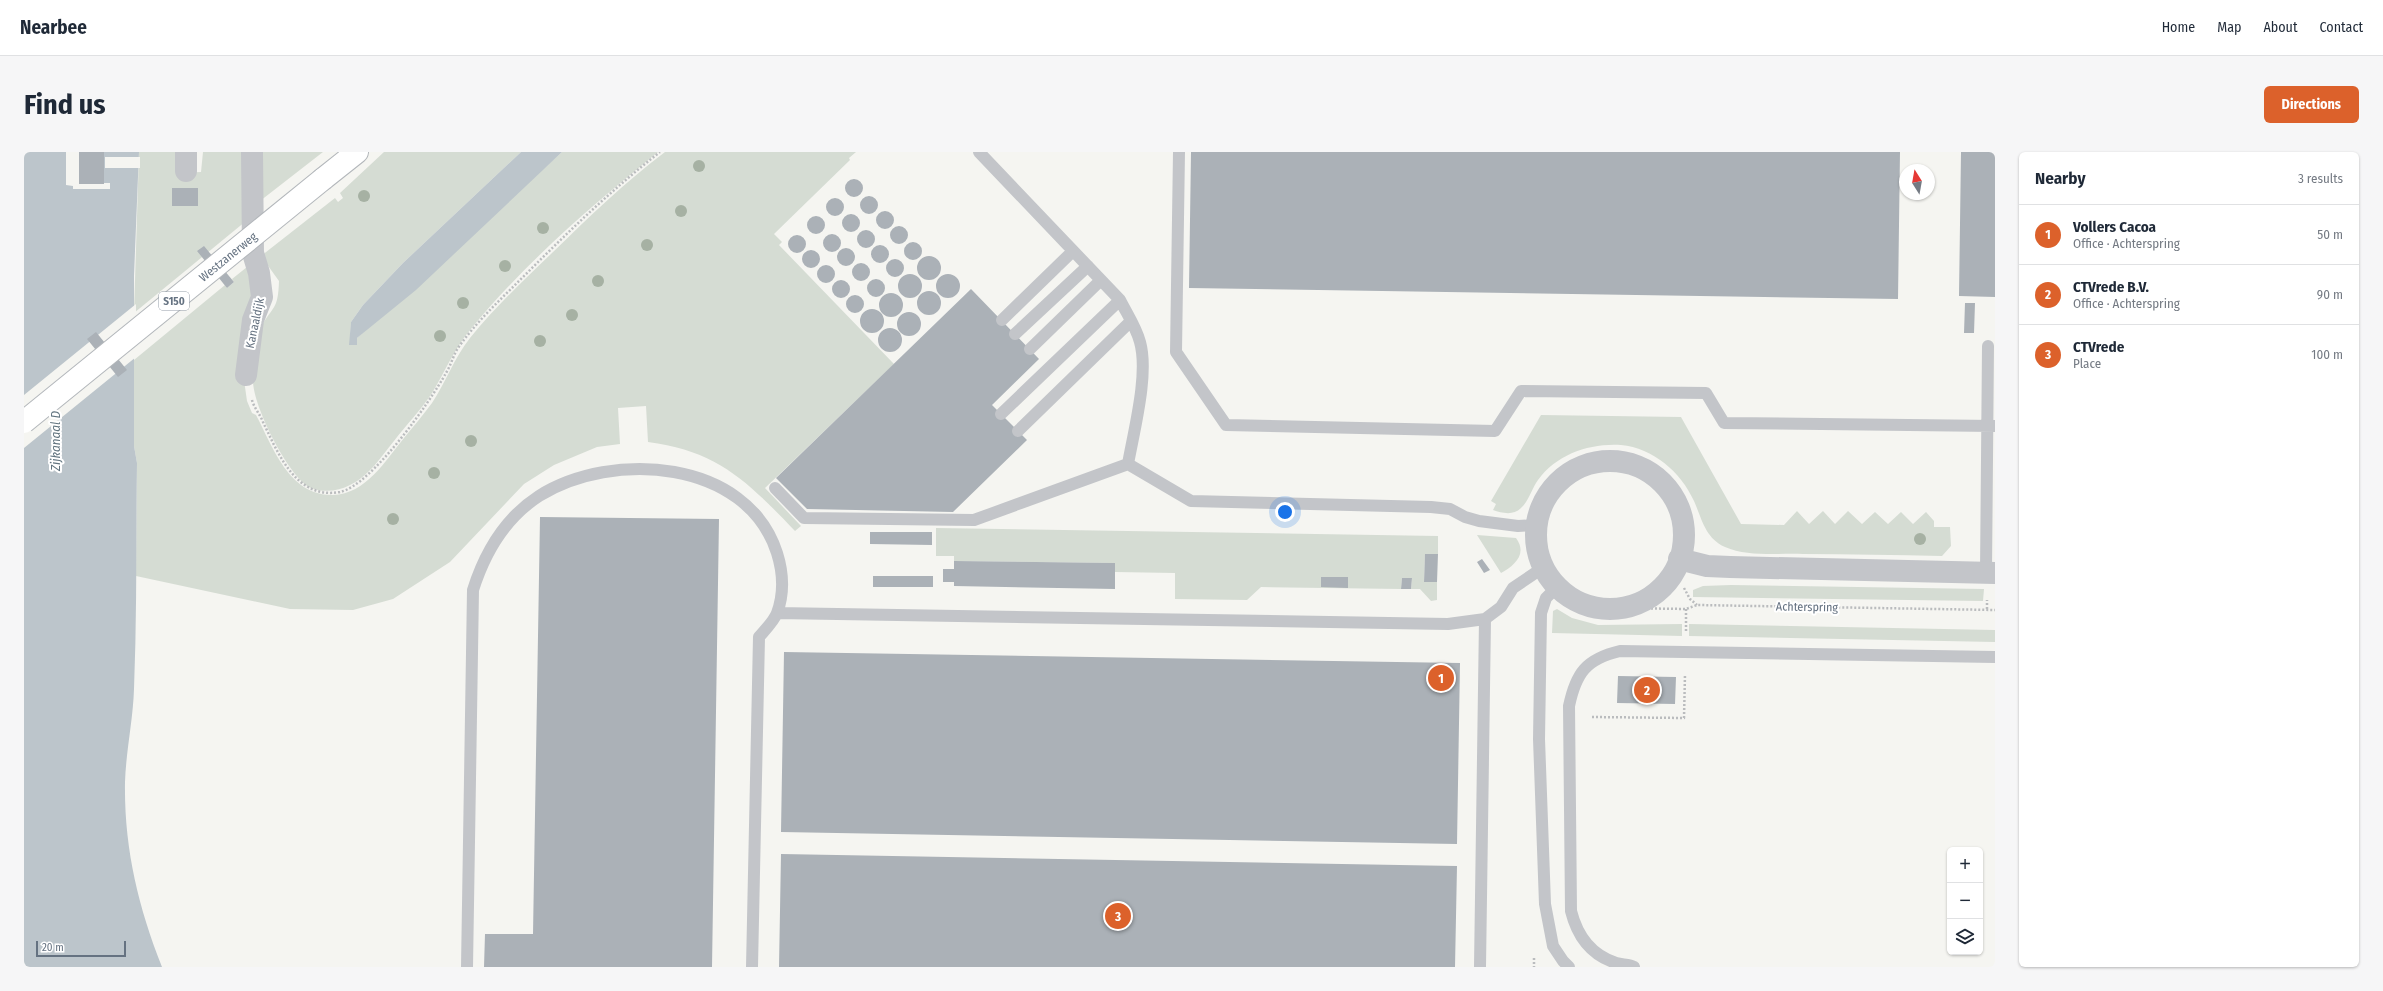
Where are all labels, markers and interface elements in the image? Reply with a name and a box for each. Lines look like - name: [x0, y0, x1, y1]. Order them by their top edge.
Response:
- text: Nearbee: [20, 16, 87, 39]
- text: Home: [2162, 19, 2195, 36]
- text: Map: [2217, 19, 2241, 36]
- text: About: [2263, 19, 2298, 36]
- text: Contact: [2320, 19, 2363, 36]
- button: Directions: [2264, 86, 2359, 123]
- text: Find us: [24, 88, 106, 121]
- north arrow: [1899, 164, 1935, 200]
- text: Nearby: [2035, 168, 2086, 189]
- text: 3 results: [2298, 171, 2343, 186]
- text: Vollers Cacoa: [2073, 218, 2156, 236]
- text: 1: [2045, 227, 2051, 242]
- text: 50 m: [2317, 227, 2343, 242]
- street label: Westzanerweg: [196, 229, 260, 285]
- text: Office · Achterspring: [2073, 236, 2180, 251]
- text: CTVrede B.V.: [2073, 278, 2149, 296]
- text: 2: [2045, 287, 2051, 302]
- text: 90 m: [2317, 287, 2343, 302]
- road number: S150: [159, 292, 189, 310]
- street label: Kanaaldijk: [243, 296, 267, 350]
- text: Office · Achterspring: [2073, 296, 2180, 311]
- text: CTVrede: [2073, 338, 2124, 356]
- text: 3: [2045, 347, 2051, 362]
- text: 100 m: [2311, 347, 2343, 362]
- text: Place: [2073, 356, 2101, 371]
- water label: Zijkanaal D: [48, 411, 63, 472]
- your location: [1275, 502, 1295, 522]
- street label: Achterspring: [1776, 599, 1839, 615]
- pin: 1: [1428, 663, 1454, 693]
- pin: 2: [1634, 675, 1660, 705]
- map controls: [1947, 847, 1983, 955]
- button: +: [1947, 847, 1983, 883]
- button: −: [1947, 883, 1983, 919]
- pin: 3: [1105, 901, 1131, 931]
- button: layers: [1947, 919, 1983, 955]
- scale bar: [36, 939, 126, 958]
- text: 20 m: [42, 941, 64, 954]

